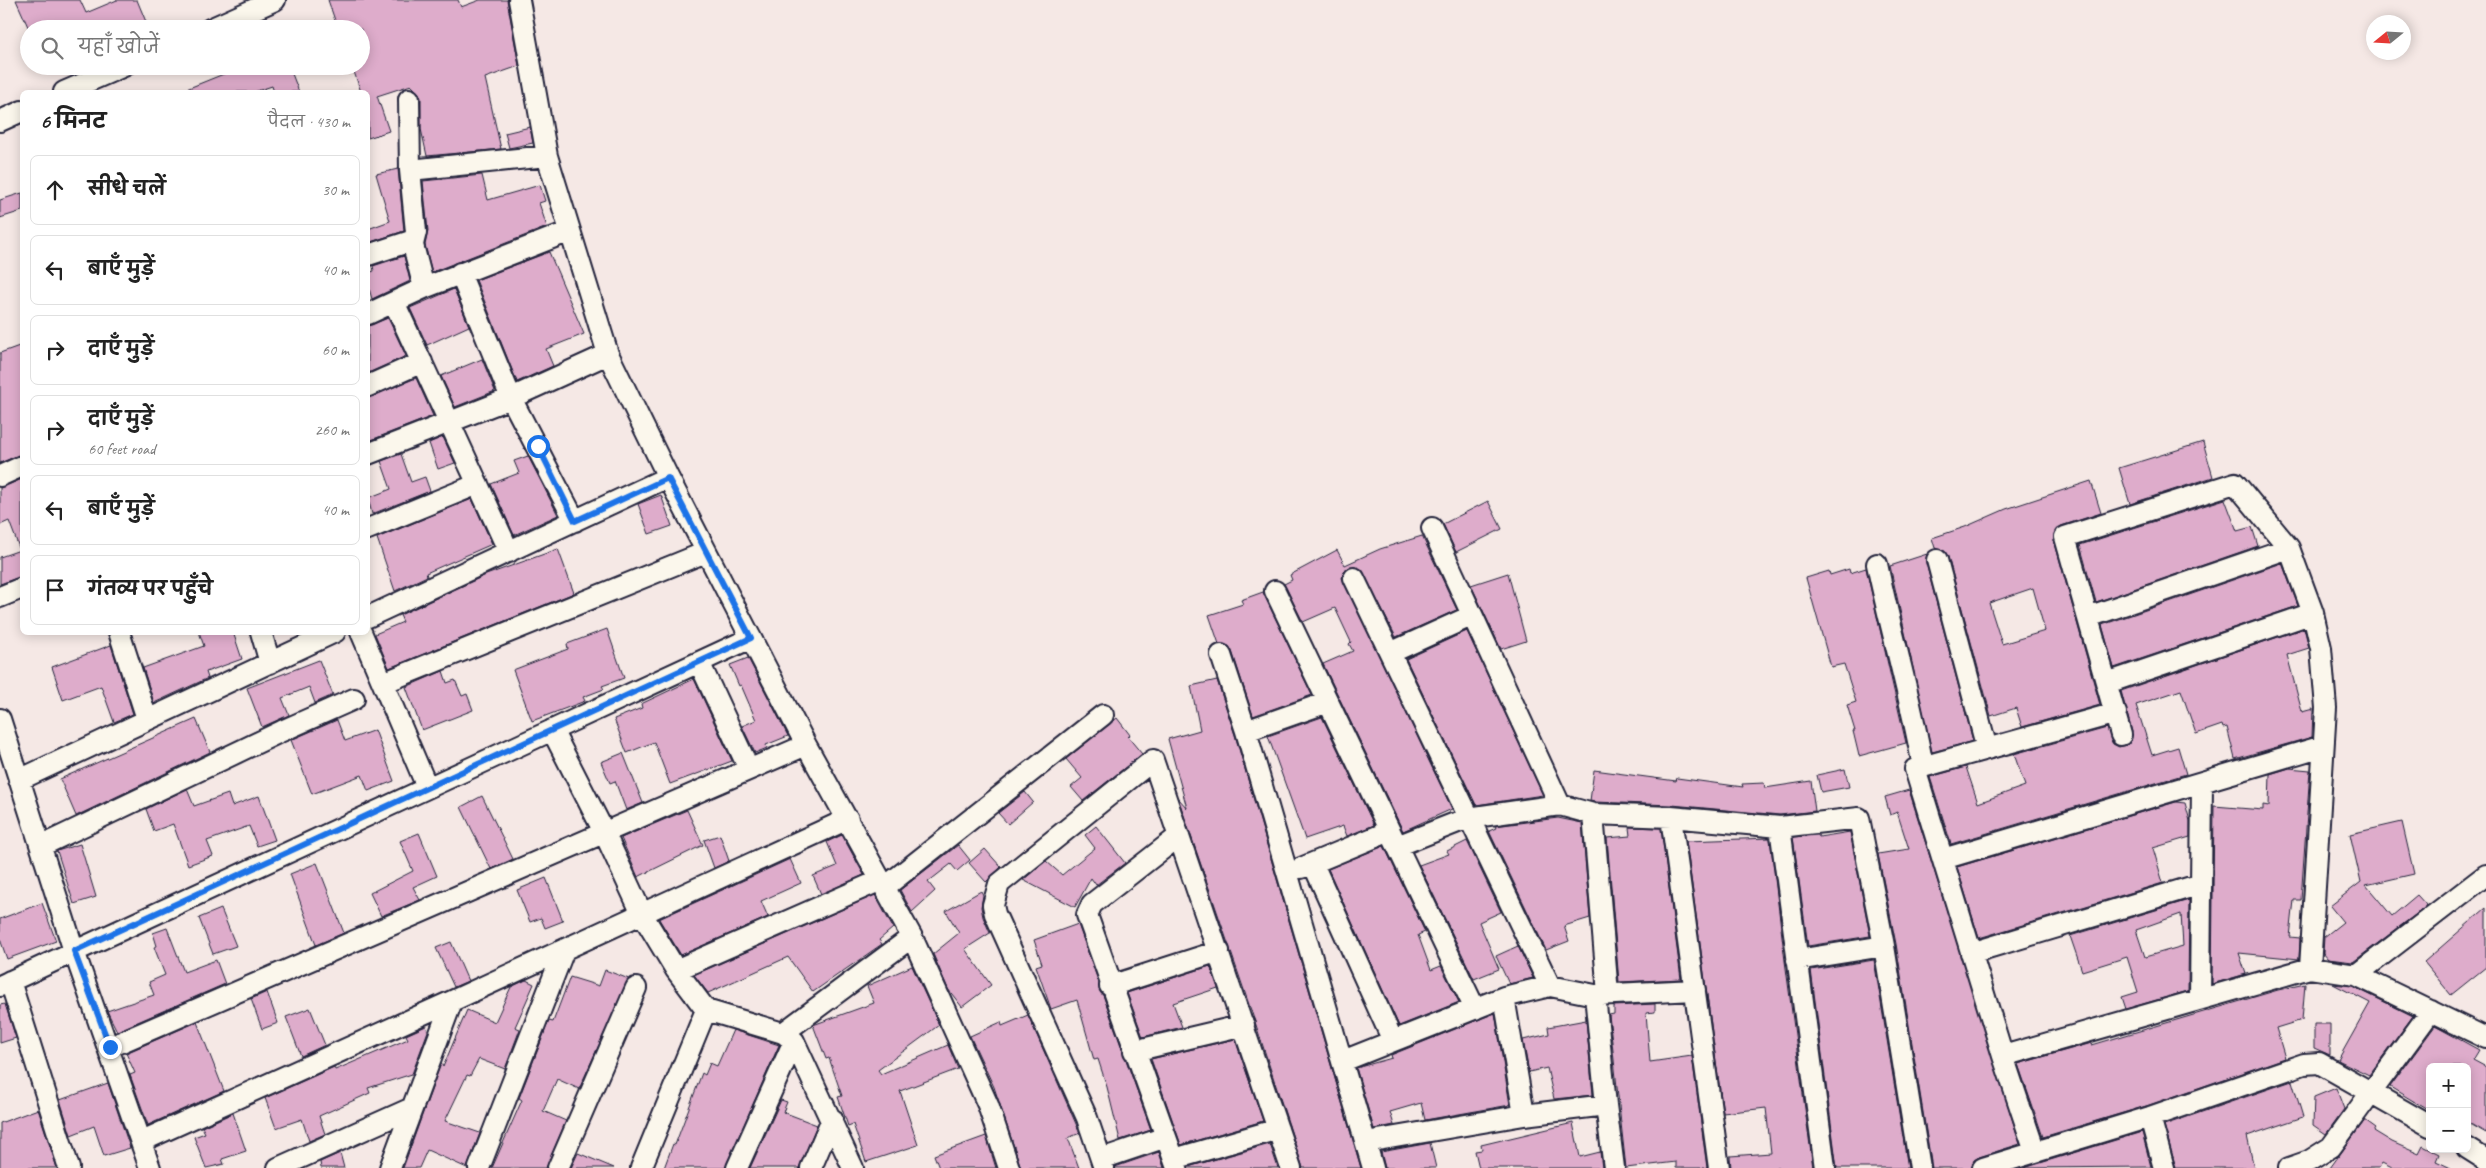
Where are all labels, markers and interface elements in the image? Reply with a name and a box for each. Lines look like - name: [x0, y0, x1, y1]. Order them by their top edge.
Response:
- north arrow: [2366, 15, 2411, 60]
- search box: [20, 20, 370, 75]
- icon: search: [38, 34, 66, 62]
- text: यहाँ खोजें: [78, 35, 159, 59]
- text: 6 मिनट: [40, 108, 106, 134]
- text: पैदल · 430 m: [268, 112, 350, 132]
- icon: ahead: [41, 176, 69, 204]
- text: सीधे चलें: [88, 177, 166, 201]
- text: 30 m: [322, 180, 349, 200]
- icon: left: [41, 256, 69, 284]
- text: बाएँ मुड़ें: [88, 257, 154, 281]
- text: 40 m: [322, 260, 349, 280]
- icon: right: [41, 336, 69, 364]
- text: दाएँ मुड़ें: [88, 337, 154, 361]
- text: 60 m: [322, 340, 349, 360]
- text: दाएँ मुड़ें: [88, 407, 154, 431]
- icon: right: [41, 416, 69, 444]
- text: 260 m: [315, 420, 349, 440]
- route start: [527, 435, 550, 458]
- text: 60 feet road: [88, 439, 155, 459]
- icon: left: [41, 496, 69, 524]
- text: बाएँ मुड़ें: [88, 497, 154, 521]
- text: 40 m: [322, 500, 349, 520]
- icon: arrive: [41, 576, 69, 604]
- text: गंतव्य पर पहुँचे: [88, 577, 213, 601]
- route end: [99, 1036, 122, 1059]
- map controls: [2426, 1063, 2471, 1153]
- button: +: [2426, 1063, 2471, 1108]
- button: −: [2426, 1108, 2471, 1153]

